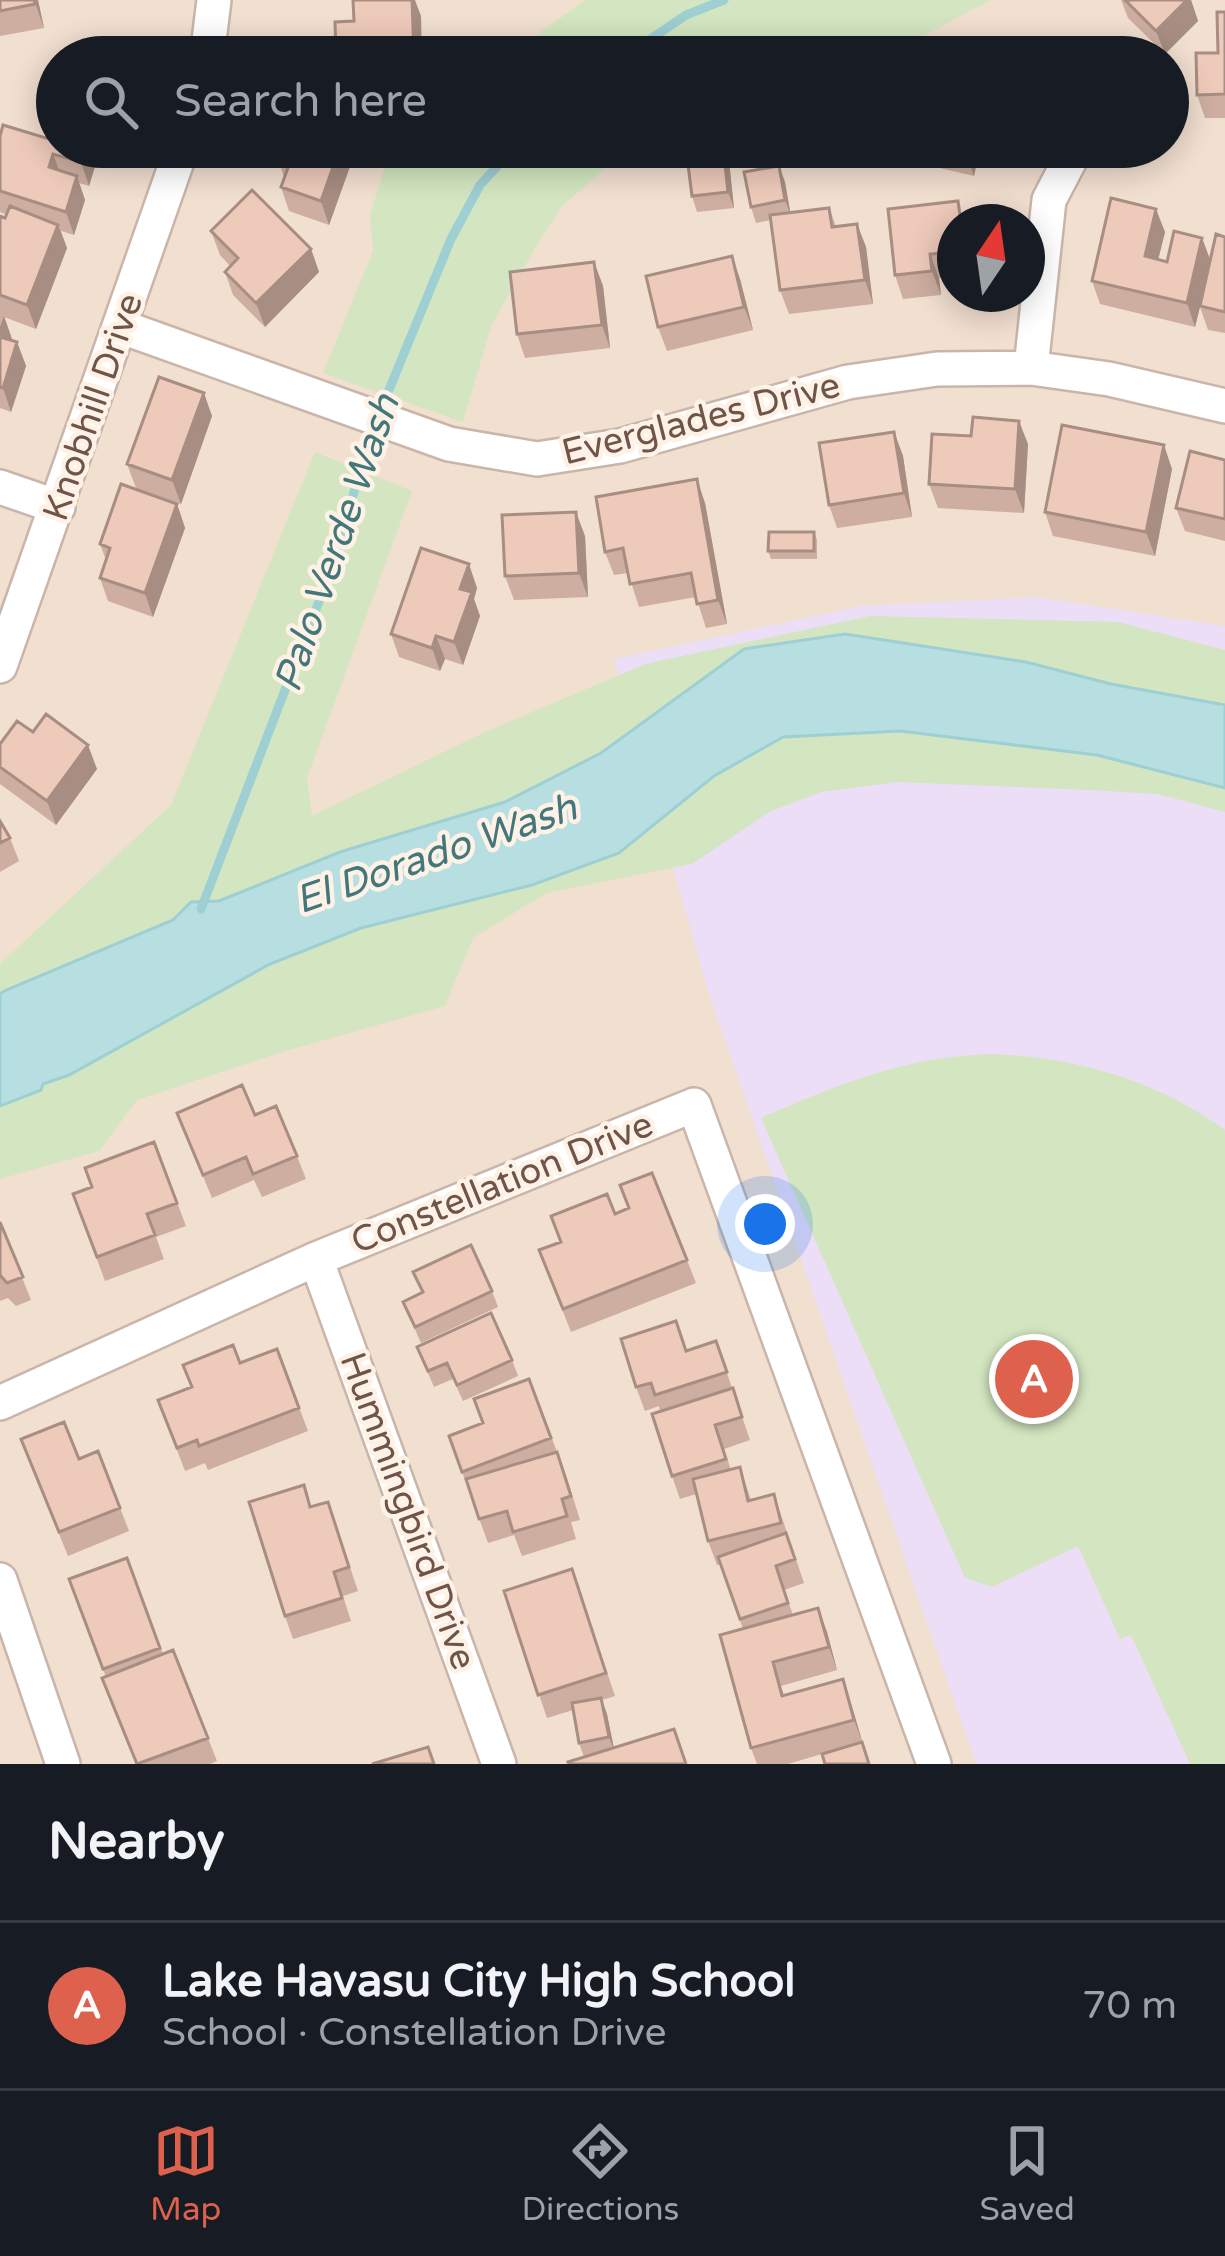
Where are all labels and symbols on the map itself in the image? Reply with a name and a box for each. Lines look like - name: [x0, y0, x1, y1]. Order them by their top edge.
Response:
- north arrow: [937, 204, 1045, 312]
- street label: Knobhill Drive: [34, 288, 152, 526]
- street label: Everglades Drive: [557, 364, 845, 474]
- water label: Palo Verde Wash: [264, 387, 410, 698]
- water label: El Dorado Wash: [289, 783, 584, 924]
- street label: Constellation Drive: [345, 1103, 659, 1263]
- your location: [735, 1194, 795, 1254]
- pin: A: [995, 1334, 1073, 1424]
- street label: Hummingbird Drive: [331, 1347, 485, 1675]

